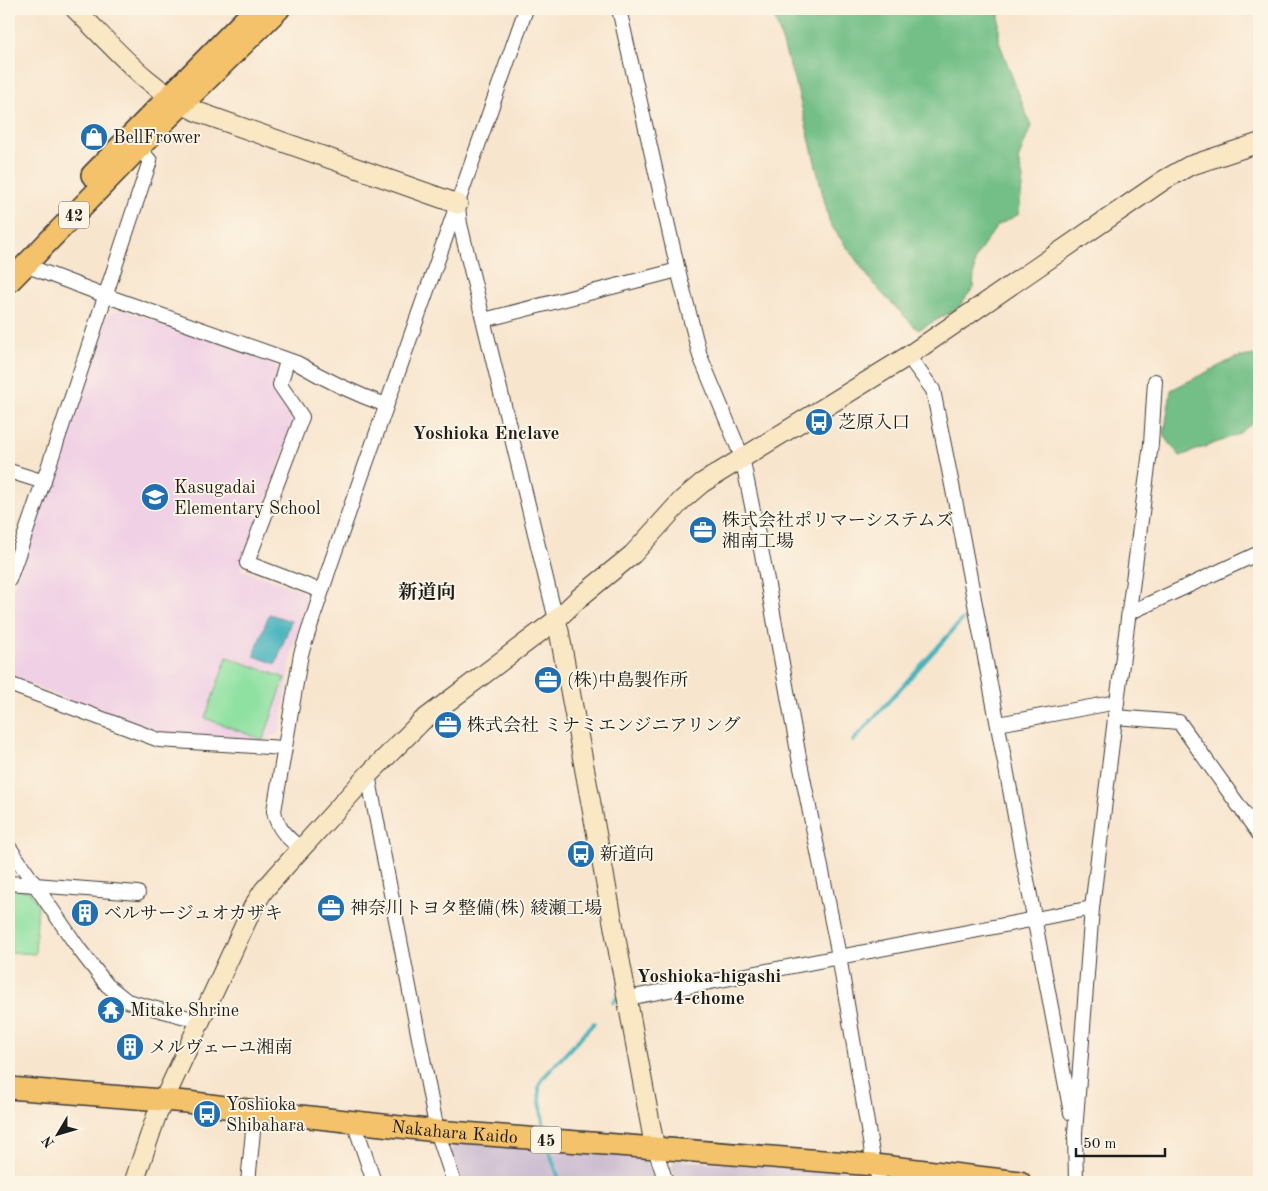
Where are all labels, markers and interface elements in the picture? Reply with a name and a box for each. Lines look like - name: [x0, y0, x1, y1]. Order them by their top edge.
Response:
- shop icon: BellFrower: [79, 122, 109, 152]
- place label: BellFrower: [113, 129, 201, 147]
- road number: 42: [59, 202, 89, 228]
- bus stop icon: 芝原入口: [804, 407, 834, 437]
- place label: 芝原入口: [838, 412, 910, 432]
- district label: Yoshioka Enclave: [413, 425, 560, 444]
- place label: Kasugadai Elementary School: [174, 479, 321, 518]
- school or university icon: Kasugadai Elementary School: [140, 482, 170, 512]
- place label: 株式会社ポリマーシステムズ 湘南工場: [722, 510, 953, 551]
- office icon: 株式会社ポリマーシステムズ 湘南工場: [688, 515, 718, 545]
- district label: 新道向: [398, 581, 456, 603]
- office icon: (株)中島製作所: [533, 665, 563, 695]
- place label: (株)中島製作所: [567, 670, 688, 690]
- office icon: 株式会社 ミナミエンジニアリング: [433, 710, 463, 740]
- place label: 株式会社 ミナミエンジニアリング: [467, 715, 741, 735]
- bus stop icon: 新道向: [566, 839, 596, 869]
- place label: 新道向: [600, 844, 654, 864]
- office icon: 神奈川トヨタ整備(株) 綾瀬工場: [316, 893, 346, 923]
- building icon: ベルサージュオカザキ: [70, 898, 100, 928]
- place label: 神奈川トヨタ整備(株) 綾瀬工場: [350, 898, 602, 918]
- place label: ベルサージュオカザキ: [104, 904, 283, 923]
- district label: Yoshioka-higashi 4-chome: [637, 968, 782, 1009]
- temple icon: Mitake Shrine: [96, 995, 126, 1025]
- place label: Mitake Shrine: [130, 1002, 239, 1020]
- building icon: メルヴェーユ湘南: [115, 1032, 145, 1062]
- place label: メルヴェーユ湘南: [149, 1037, 292, 1057]
- place label: Yoshioka Shibahara: [226, 1096, 305, 1135]
- bus stop icon: Yoshioka Shibahara: [192, 1099, 222, 1129]
- north arrow: [32, 1108, 82, 1158]
- street label: Nakahara Kaido: [391, 1118, 519, 1147]
- road number: 45: [531, 1126, 561, 1154]
- scale bar: [1076, 1126, 1164, 1158]
- text: N: [40, 1133, 57, 1150]
- text: 50 m: [1083, 1137, 1117, 1152]

